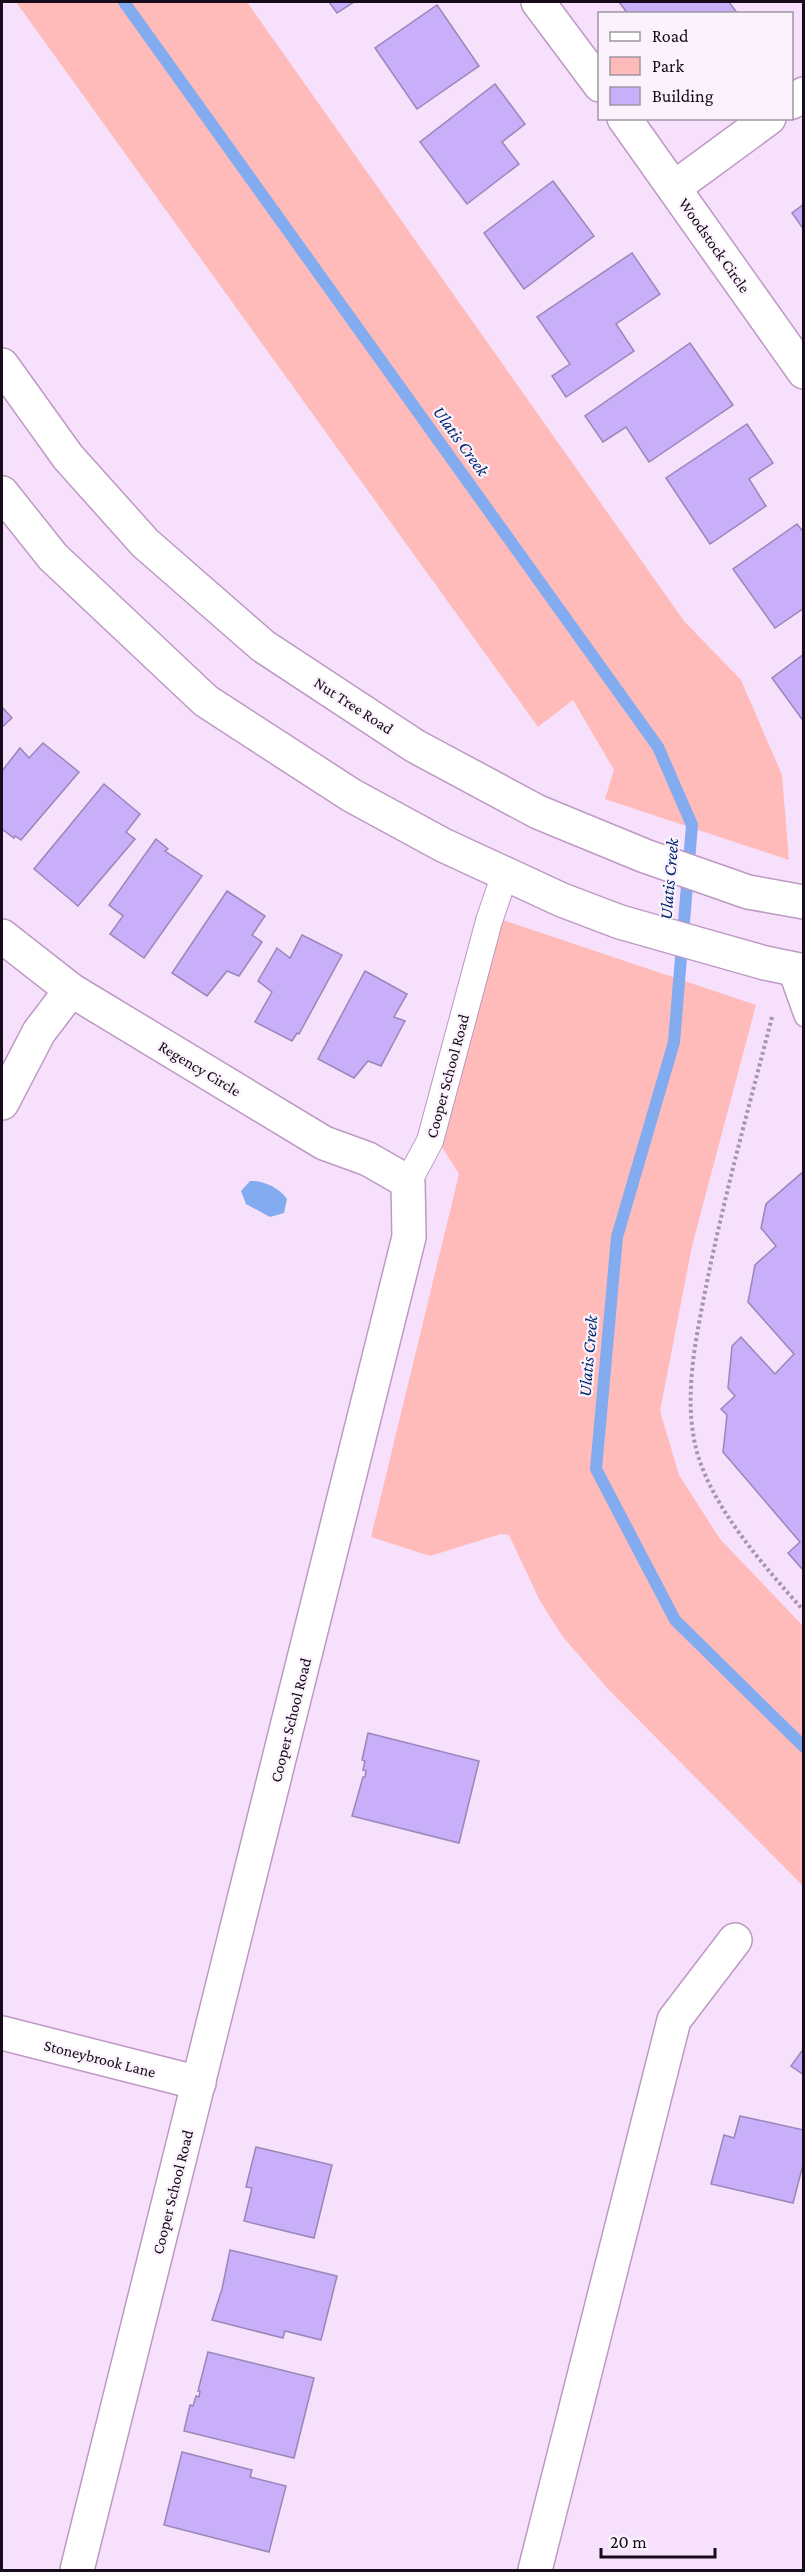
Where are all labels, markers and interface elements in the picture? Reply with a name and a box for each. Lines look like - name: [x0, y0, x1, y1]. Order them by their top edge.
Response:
- legend: [598, 12, 793, 120]
- text: Road: [652, 26, 689, 46]
- text: Park: [652, 56, 684, 76]
- text: Building: [652, 86, 714, 106]
- street label: Woodstock Circle: [676, 195, 754, 296]
- water label: Ulatis Creek: [429, 402, 494, 481]
- street label: Nut Tree Road: [311, 674, 397, 738]
- water label: Ulatis Creek: [655, 836, 683, 921]
- street label: Cooper School Road: [423, 1012, 473, 1140]
- street label: Regency Circle: [155, 1037, 244, 1100]
- water label: Ulatis Creek: [574, 1313, 602, 1398]
- street label: Cooper School Road: [267, 1656, 315, 1784]
- street label: Stoneybrook Lane: [42, 2036, 158, 2082]
- street label: Cooper School Road: [149, 2128, 197, 2256]
- scale bar: [601, 2521, 715, 2559]
- text: 20 m: [610, 2532, 647, 2552]

